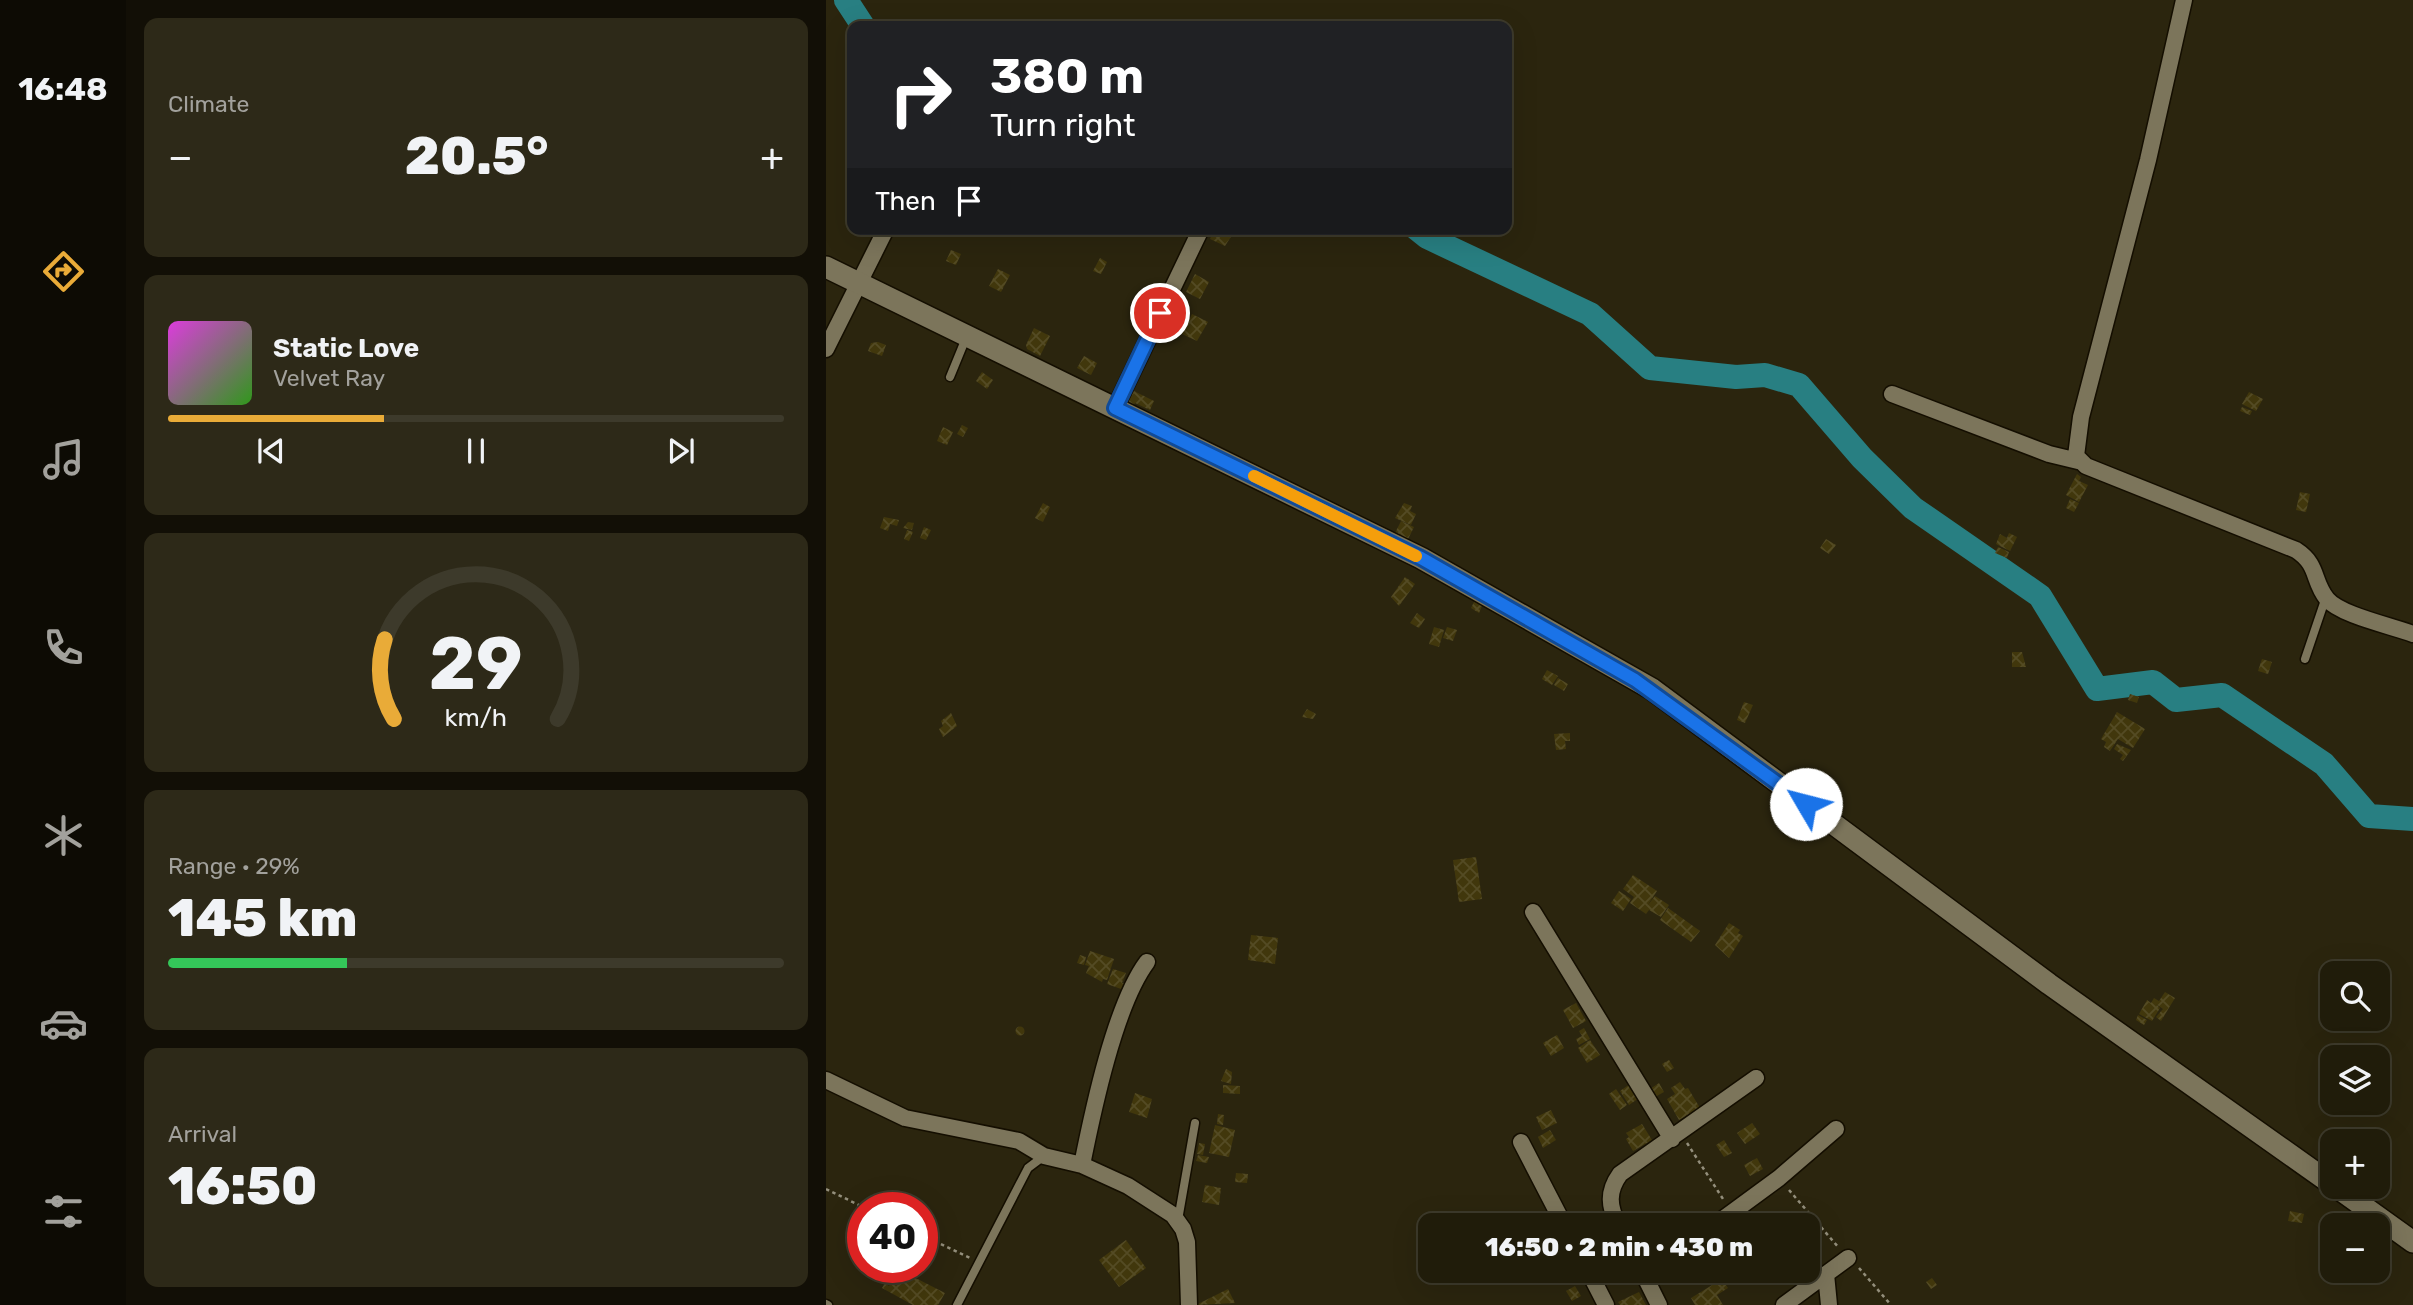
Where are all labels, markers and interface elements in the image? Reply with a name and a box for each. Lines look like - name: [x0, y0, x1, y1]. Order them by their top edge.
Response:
- text: 380 m: [990, 47, 1144, 105]
- icon: right: [875, 49, 966, 140]
- text: 16:48: [18, 70, 108, 108]
- text: Climate: [168, 90, 249, 118]
- text: Turn right: [990, 106, 1135, 144]
- text: 20.5°: [405, 125, 548, 187]
- text: −: [168, 134, 193, 180]
- text: +: [760, 134, 784, 180]
- icon: arrive: [950, 182, 988, 220]
- text: Then: [875, 186, 936, 217]
- icon: directions: [39, 247, 88, 296]
- pin: [1130, 283, 1190, 343]
- icon: arrive: [1141, 294, 1179, 332]
- text: Static Love: [273, 333, 419, 364]
- text: Velvet Ray: [273, 364, 385, 392]
- icon: previous: [252, 432, 290, 470]
- icon: pause: [457, 432, 495, 470]
- icon: next: [662, 432, 700, 470]
- icon: music: [39, 435, 88, 484]
- text: 29: [429, 621, 523, 707]
- icon: phone: [39, 623, 88, 672]
- text: km/h: [445, 702, 507, 731]
- position arrow: [1769, 767, 1843, 841]
- icon: climate: [39, 811, 88, 860]
- text: Range · 29%: [168, 852, 300, 880]
- text: 145 km: [168, 887, 358, 949]
- map controls: [2320, 961, 2390, 1283]
- button: search: [2320, 961, 2390, 1031]
- icon: car: [39, 999, 88, 1048]
- button: layers: [2320, 1045, 2390, 1115]
- text: Arrival: [168, 1120, 237, 1148]
- button: +: [2320, 1129, 2390, 1199]
- text: 16:50: [168, 1155, 317, 1217]
- icon: filters: [39, 1187, 88, 1236]
- speed limit sign: 40: [847, 1192, 938, 1283]
- button: −: [2320, 1213, 2390, 1283]
- text: 16:50 · 2 min · 430 m: [1485, 1232, 1753, 1263]

